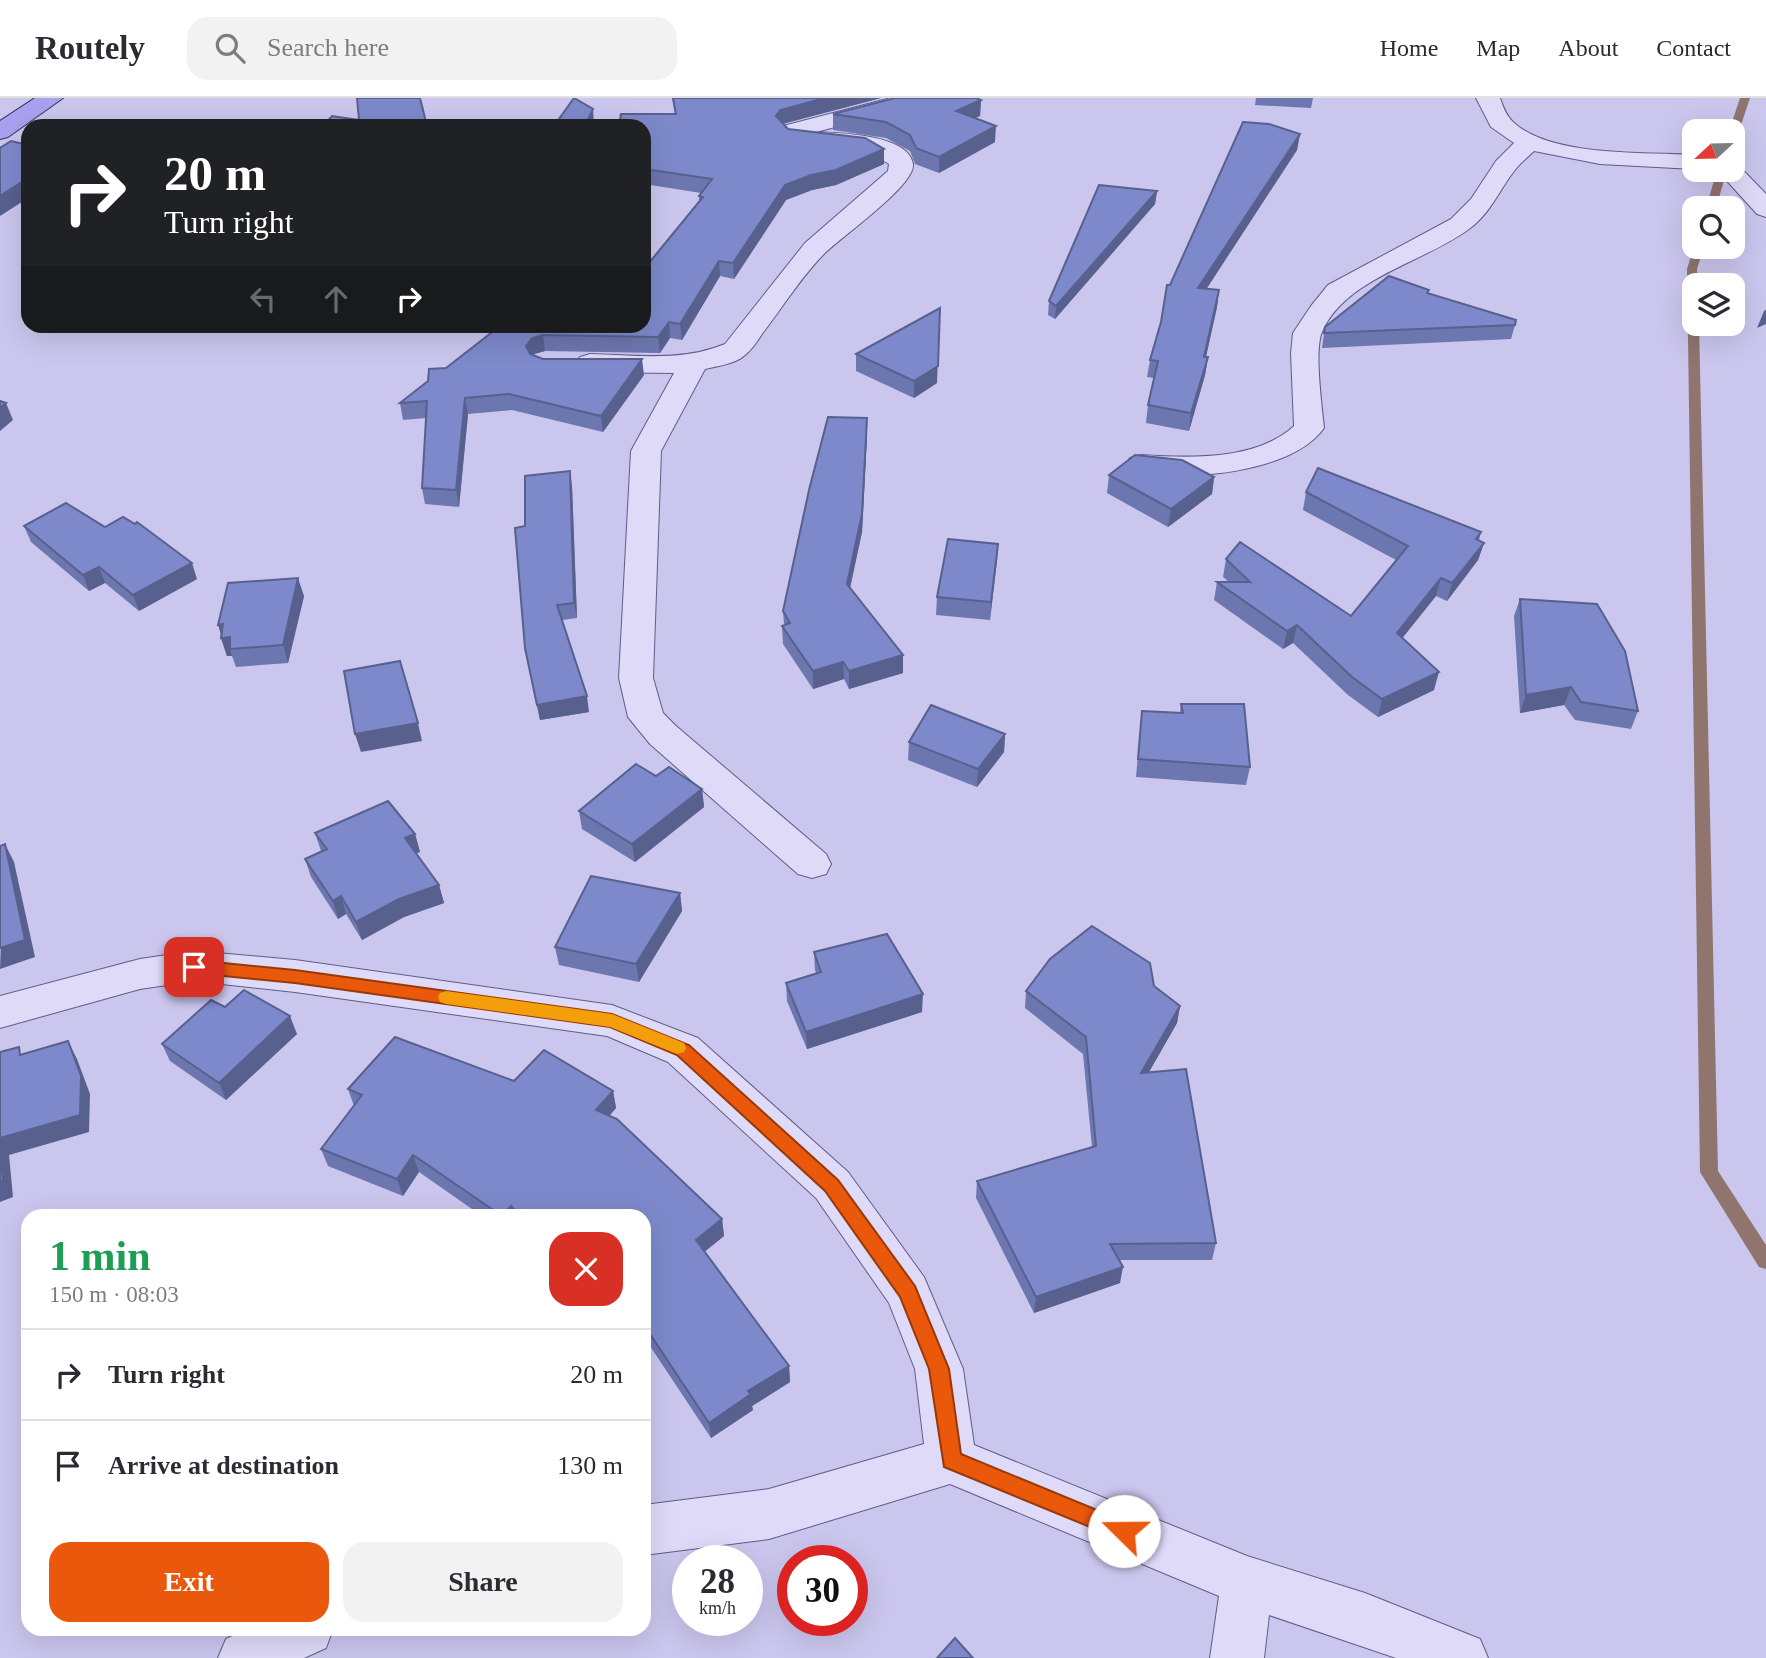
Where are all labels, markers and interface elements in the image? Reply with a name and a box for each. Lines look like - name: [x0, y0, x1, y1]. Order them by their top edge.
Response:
- search box: [187, 17, 677, 80]
- icon: search: [211, 29, 249, 67]
- text: Routely: [35, 30, 145, 66]
- text: Search here: [267, 33, 389, 62]
- text: Home: [1380, 35, 1438, 61]
- text: Map: [1476, 35, 1520, 61]
- text: About: [1558, 35, 1618, 61]
- text: Contact: [1656, 35, 1731, 61]
- north arrow: [1682, 119, 1745, 182]
- map controls: [1682, 119, 1745, 336]
- text: 20 m: [164, 146, 266, 201]
- icon: right: [49, 147, 140, 238]
- button: search: [1682, 196, 1745, 259]
- text: Turn right: [164, 204, 294, 240]
- button: layers: [1682, 273, 1745, 336]
- icon: left: [244, 280, 282, 318]
- icon: ahead: [317, 280, 355, 318]
- icon: right: [390, 280, 428, 318]
- pin: [164, 937, 224, 997]
- icon: arrive: [175, 948, 213, 986]
- button: close: [549, 1232, 623, 1306]
- text: 1 min: [49, 1233, 151, 1279]
- text: 150 m · 08:03: [49, 1282, 179, 1307]
- icon: right: [49, 1356, 87, 1394]
- text: Turn right: [108, 1360, 225, 1389]
- text: 20 m: [570, 1360, 623, 1389]
- icon: arrive: [49, 1447, 87, 1485]
- text: Arrive at destination: [108, 1451, 339, 1480]
- text: 130 m: [557, 1451, 623, 1480]
- position arrow: [1087, 1494, 1161, 1568]
- button: Exit: [49, 1542, 329, 1622]
- button: Share: [343, 1542, 623, 1622]
- speed limit sign: 30: [777, 1545, 868, 1636]
- text: 28: [700, 1562, 735, 1601]
- text: km/h: [699, 1598, 736, 1618]

